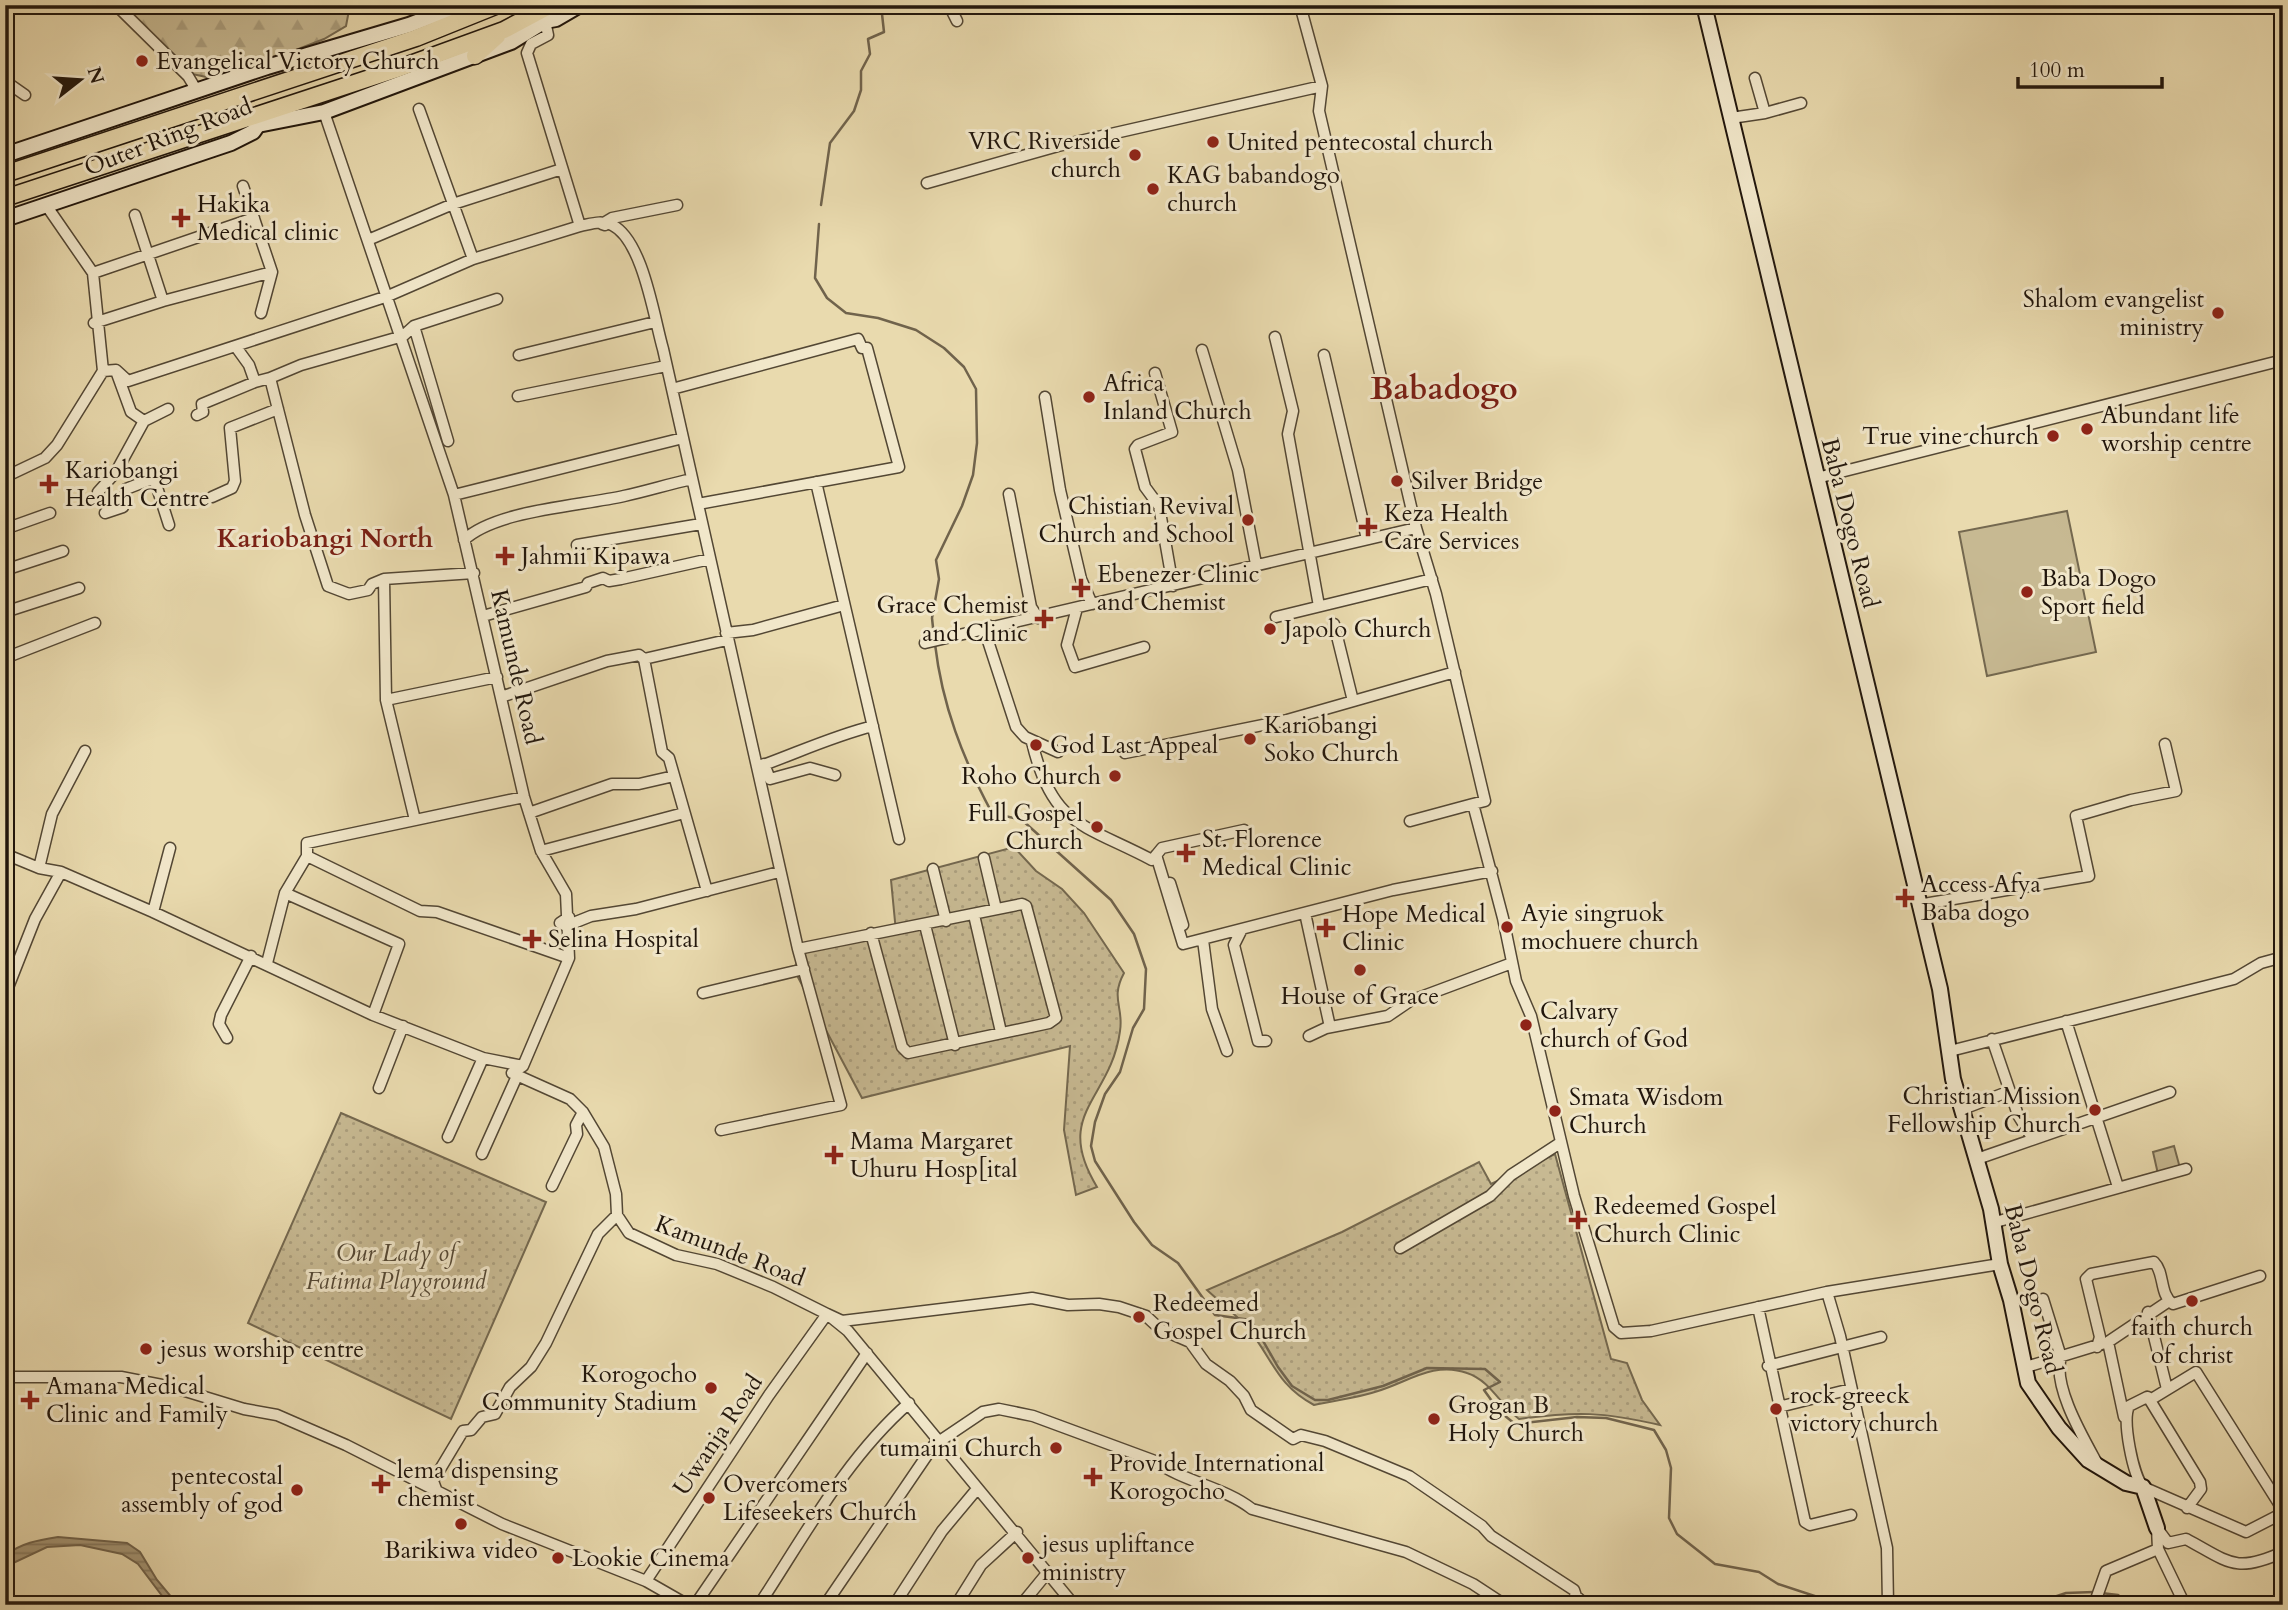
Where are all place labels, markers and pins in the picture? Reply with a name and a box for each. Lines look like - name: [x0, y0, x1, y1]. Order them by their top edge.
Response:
- place label: Evangelical Victory Church: [156, 45, 439, 78]
- marker: Evangelical Victory Church: [134, 53, 150, 69]
- place label: VRC Riverside church: [968, 125, 1121, 186]
- place label: United pentecostal church: [1227, 126, 1493, 159]
- marker: United pentecostal church: [1205, 134, 1221, 150]
- marker: VRC Riverside church: [1127, 147, 1143, 163]
- place label: KAG babandogo church: [1167, 159, 1340, 220]
- marker: KAG babandogo church: [1145, 181, 1161, 197]
- place label: Hakika Medical clinic: [197, 188, 339, 249]
- marker: Hakika Medical clinic: [171, 208, 191, 228]
- place label: Shalom evangelist ministry: [2023, 283, 2204, 344]
- marker: Shalom evangelist ministry: [2210, 305, 2226, 321]
- place label: Africa Inland Church: [1103, 367, 1252, 428]
- marker: Africa Inland Church: [1081, 389, 1097, 405]
- place label: Abundant life worship centre: [2101, 399, 2252, 460]
- place label: True vine church: [1862, 420, 2039, 453]
- marker: Abundant life worship centre: [2079, 421, 2095, 437]
- marker: True vine church: [2045, 428, 2061, 444]
- place label: Kariobangi Health Centre: [65, 454, 210, 515]
- place label: Silver Bridge: [1411, 465, 1543, 498]
- marker: Silver Bridge: [1389, 473, 1405, 489]
- marker: Kariobangi Health Centre: [39, 474, 59, 494]
- place label: Chistian Revival Church and School: [1039, 490, 1234, 551]
- place label: Keza Health Care Services: [1384, 497, 1519, 558]
- marker: Chistian Revival Church and School: [1240, 512, 1256, 528]
- marker: Keza Health Care Services: [1358, 517, 1378, 537]
- place label: Jahmii Kipawa: [518, 540, 671, 573]
- marker: Jahmii Kipawa: [495, 546, 515, 566]
- place label: Ebenezer Clinic and Chemist: [1097, 558, 1260, 619]
- place label: Baba Dogo Sport field: [2041, 562, 2156, 623]
- marker: Ebenezer Clinic and Chemist: [1071, 578, 1091, 598]
- marker: Baba Dogo Sport field: [2019, 584, 2035, 600]
- place label: Grace Chemist and Clinic: [877, 589, 1028, 650]
- marker: Grace Chemist and Clinic: [1034, 609, 1054, 629]
- place label: Japolo Church: [1281, 613, 1431, 646]
- marker: Japolo Church: [1262, 621, 1278, 637]
- place label: Kariobangi Soko Church: [1264, 709, 1399, 770]
- place label: God Last Appeal: [1050, 729, 1218, 762]
- marker: Kariobangi Soko Church: [1242, 731, 1258, 747]
- marker: God Last Appeal: [1028, 737, 1044, 753]
- place label: Roho Church: [961, 760, 1101, 793]
- marker: Roho Church: [1107, 768, 1123, 784]
- place label: Full Gospel Church: [968, 797, 1083, 858]
- marker: Full Gospel Church: [1089, 819, 1105, 835]
- place label: St. Florence Medical Clinic: [1202, 823, 1351, 884]
- marker: St. Florence Medical Clinic: [1176, 843, 1196, 863]
- place label: Access Afya Baba dogo: [1921, 868, 2041, 929]
- marker: Access Afya Baba dogo: [1895, 888, 1915, 908]
- place label: Ayie singruok mochuere church: [1521, 897, 1699, 958]
- place label: Hope Medical Clinic: [1342, 898, 1486, 959]
- marker: Hope Medical Clinic: [1316, 918, 1336, 938]
- marker: Ayie singruok mochuere church: [1499, 919, 1515, 935]
- place label: Selina Hospital: [548, 923, 699, 956]
- marker: Selina Hospital: [522, 929, 542, 949]
- marker: House of Grace: [1352, 962, 1368, 978]
- place label: House of Grace: [1281, 980, 1439, 1013]
- place label: Calvary church of God: [1540, 995, 1688, 1056]
- marker: Calvary church of God: [1518, 1017, 1534, 1033]
- place label: Christian Mission Fellowship Church: [1887, 1080, 2081, 1141]
- place label: Smata Wisdom Church: [1569, 1081, 1724, 1142]
- marker: Christian Mission Fellowship Church: [2087, 1102, 2103, 1118]
- marker: Smata Wisdom Church: [1547, 1103, 1563, 1119]
- place label: Mama Margaret Uhuru Hosp[ital: [850, 1125, 1018, 1186]
- marker: Mama Margaret Uhuru Hosp[ital: [824, 1145, 844, 1165]
- place label: Redeemed Gospel Church Clinic: [1594, 1190, 1776, 1251]
- marker: Redeemed Gospel Church Clinic: [1568, 1210, 1588, 1230]
- place label: Redeemed Gospel Church: [1153, 1287, 1307, 1348]
- marker: faith church of christ: [2184, 1293, 2200, 1309]
- marker: Redeemed Gospel Church: [1131, 1309, 1147, 1325]
- place label: faith church of christ: [2131, 1311, 2253, 1372]
- place label: jesus worship centre: [157, 1333, 364, 1366]
- marker: jesus worship centre: [138, 1341, 154, 1357]
- place label: Korogocho Community Stadium: [482, 1358, 698, 1419]
- place label: Amana Medical Clinic and Family: [46, 1370, 228, 1431]
- place label: rock greeck victory church: [1790, 1379, 1938, 1440]
- marker: Korogocho Community Stadium: [703, 1380, 719, 1396]
- place label: Grogan B Holy Church: [1448, 1389, 1584, 1450]
- marker: Amana Medical Clinic and Family: [20, 1390, 40, 1410]
- marker: rock greeck victory church: [1768, 1401, 1784, 1417]
- marker: Grogan B Holy Church: [1426, 1411, 1442, 1427]
- place label: tumaini Church: [879, 1432, 1042, 1465]
- marker: tumaini Church: [1048, 1440, 1064, 1456]
- place label: Provide International Korogocho: [1109, 1447, 1324, 1508]
- place label: lema dispensing chemist: [397, 1454, 558, 1515]
- place label: pentecostal assembly of god: [121, 1460, 283, 1521]
- marker: Provide International Korogocho: [1083, 1467, 1103, 1487]
- place label: Overcomers Lifeseekers Church: [723, 1468, 917, 1529]
- marker: lema dispensing chemist: [371, 1474, 391, 1494]
- marker: pentecostal assembly of god: [289, 1482, 305, 1498]
- marker: Overcomers Lifeseekers Church: [701, 1490, 717, 1506]
- marker: Barikiwa video: [453, 1516, 469, 1532]
- place label: jesus upliftance ministry: [1039, 1528, 1195, 1589]
- place label: Barikiwa video: [384, 1534, 538, 1567]
- place label: Lookie Cinema: [572, 1542, 730, 1575]
- marker: Lookie Cinema: [550, 1550, 566, 1566]
- marker: jesus upliftance ministry: [1020, 1550, 1036, 1566]

